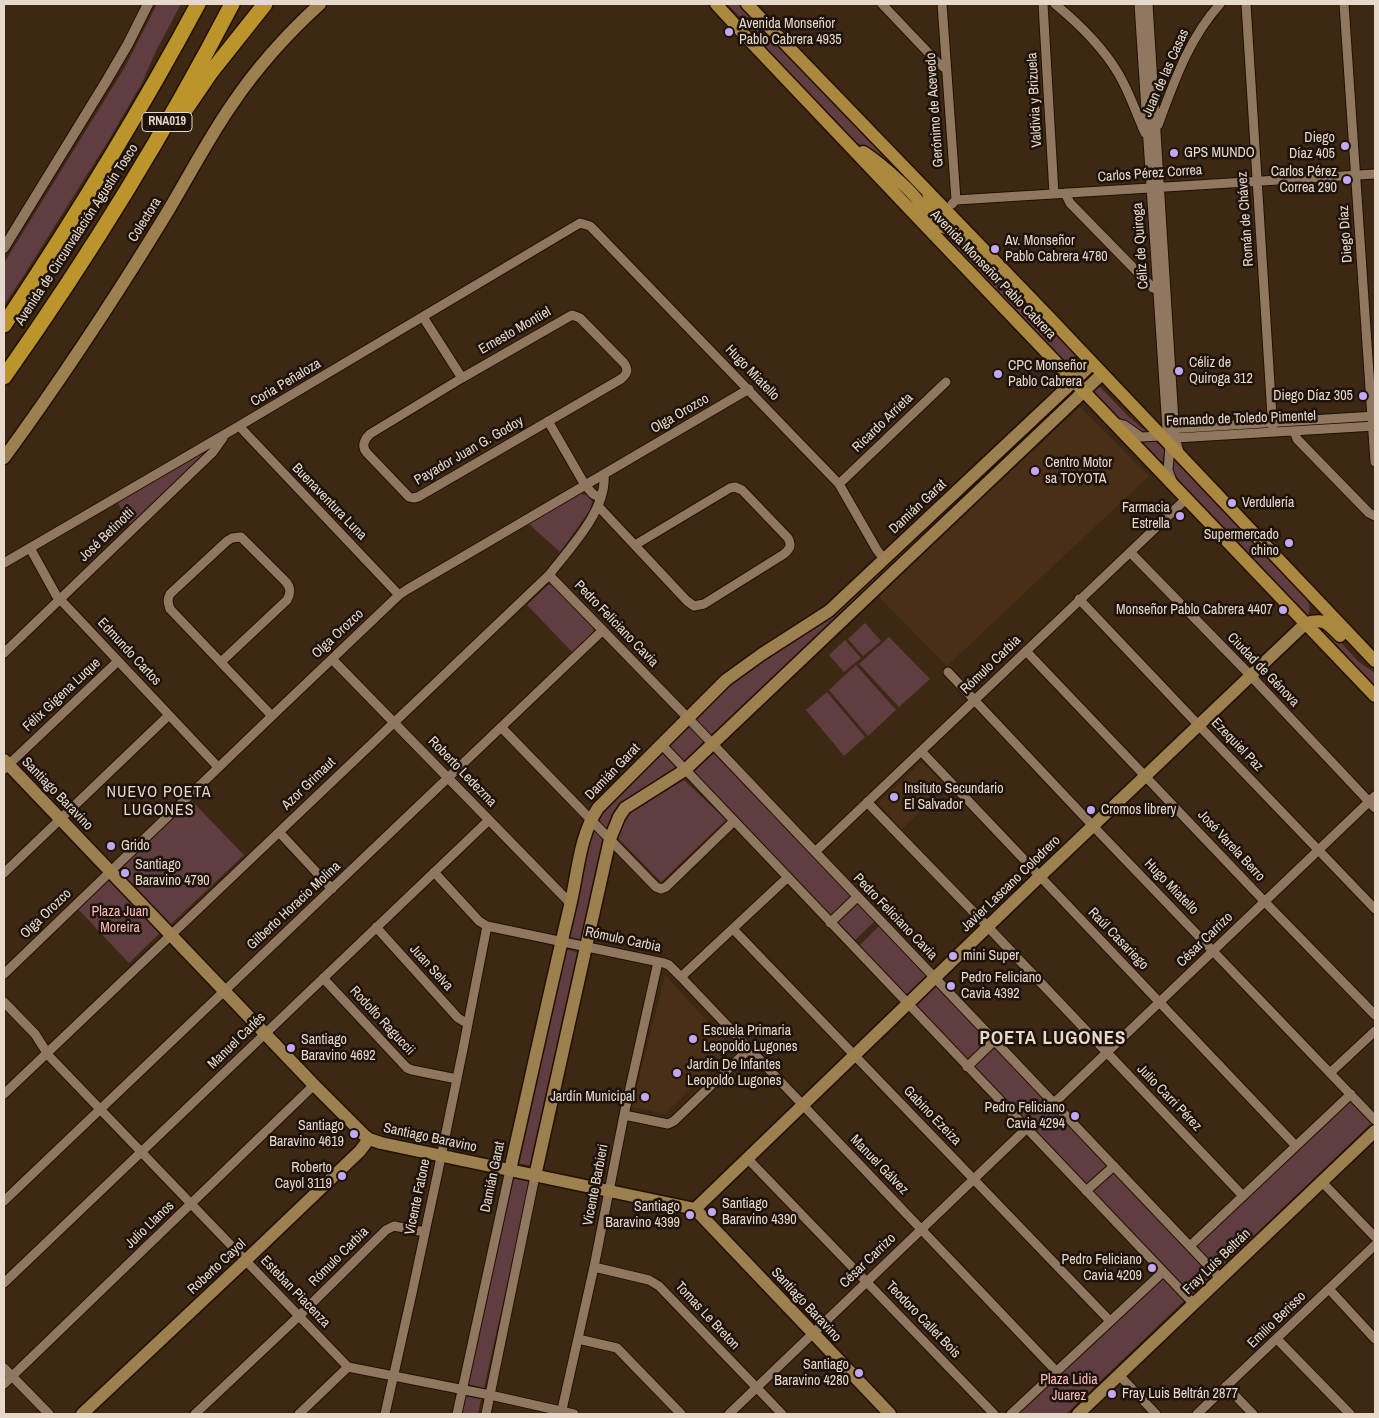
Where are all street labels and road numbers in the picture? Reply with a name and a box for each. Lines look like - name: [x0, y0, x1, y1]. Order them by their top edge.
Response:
- street label: Juan de las Casas: [1139, 26, 1193, 120]
- street label: Gerónimo de Acevedo: [923, 52, 947, 168]
- street label: Valdivia y Brizuela: [1024, 52, 1046, 148]
- road number: RNA019: [142, 112, 192, 132]
- street label: Avenida de Circunvalación Agustín Tosco: [12, 141, 142, 329]
- street label: Carlos Pérez Correa: [1097, 162, 1203, 186]
- street label: Román de Chávez: [1234, 171, 1258, 267]
- street label: Colectora: [125, 195, 165, 245]
- street label: Céliz de Quiroga: [1130, 202, 1152, 290]
- street label: Diego Díaz: [1336, 205, 1356, 263]
- street label: Avenida Monseñor Pablo Cabrera: [927, 207, 1059, 343]
- street label: Ernesto Montiel: [476, 304, 554, 358]
- street label: Hugo Miatello: [721, 342, 783, 404]
- street label: Coria Peñaloza: [248, 355, 324, 411]
- street label: Ricardo Arrieta: [849, 390, 917, 456]
- street label: Olga Orozco: [648, 391, 712, 437]
- street label: Fernando de Toledo Pimentel: [1166, 408, 1316, 430]
- street label: Payador Juan G. Godoy: [411, 413, 527, 489]
- street label: Buenaventura Luna: [288, 460, 370, 544]
- street label: Damián Garat: [886, 476, 950, 538]
- street label: José Betinotti: [76, 505, 138, 565]
- street label: Pedro Feliciano Cavia: [570, 577, 662, 671]
- street label: Olga Orozco: [309, 606, 367, 662]
- street label: Edmundo Cartos: [93, 615, 165, 689]
- street label: Ciudad de Génova: [1223, 630, 1303, 710]
- street label: Rómulo Carbia: [957, 632, 1025, 698]
- street label: Félix Gigena Luque: [20, 655, 104, 735]
- street label: Ezequiel Paz: [1207, 715, 1267, 775]
- street label: Roberto Ledezma: [424, 733, 500, 811]
- street label: Damián Garat: [582, 740, 644, 804]
- street label: Santiago Baravino: [18, 754, 96, 834]
- street label: Azor Grimaut: [279, 754, 339, 814]
- street label: José Varela Berro: [1194, 807, 1268, 885]
- street label: Javier Lascano Colodrero: [958, 832, 1064, 936]
- street label: Hugo Miatello: [1140, 856, 1202, 918]
- street label: Gilberto Horacio Molina: [244, 858, 344, 954]
- street label: Pedro Feliciano Cavia: [849, 870, 941, 964]
- street label: Olga Orozco: [17, 886, 75, 942]
- street label: Raúl Casariego: [1084, 904, 1152, 974]
- street label: César Carrizo: [1173, 909, 1237, 971]
- street label: Rómulo Carbia: [583, 924, 663, 956]
- street label: Juan Selva: [406, 941, 456, 995]
- street label: Rodolfo Raguccii: [346, 983, 418, 1059]
- street label: Manuel Carlés: [205, 1009, 269, 1073]
- street label: Julio Carri Pérez: [1133, 1061, 1205, 1135]
- street label: Gabino Ezeiza: [900, 1083, 964, 1149]
- street label: Santiago Baravino: [382, 1120, 478, 1156]
- street label: Manuel Gálvez: [846, 1132, 912, 1198]
- street label: Damián Garat: [477, 1140, 509, 1214]
- street label: Vicente Barbieri: [580, 1143, 612, 1227]
- street label: Vicente Fatone: [402, 1158, 434, 1236]
- street label: Julio Llanos: [122, 1198, 178, 1252]
- street label: Rómulo Carbia: [306, 1224, 372, 1290]
- street label: Fray Luis Beltrán: [1180, 1226, 1254, 1298]
- street label: César Carrizo: [836, 1230, 900, 1292]
- street label: Roberto Cayol: [184, 1236, 250, 1298]
- street label: Esteban Piacenza: [257, 1253, 333, 1331]
- street label: Santiago Baravino: [767, 1264, 845, 1346]
- street label: Teodoro Callet Bois: [882, 1278, 964, 1362]
- street label: Tomas Le Breton: [671, 1279, 743, 1353]
- street label: Emilio Berisso: [1244, 1288, 1310, 1352]

